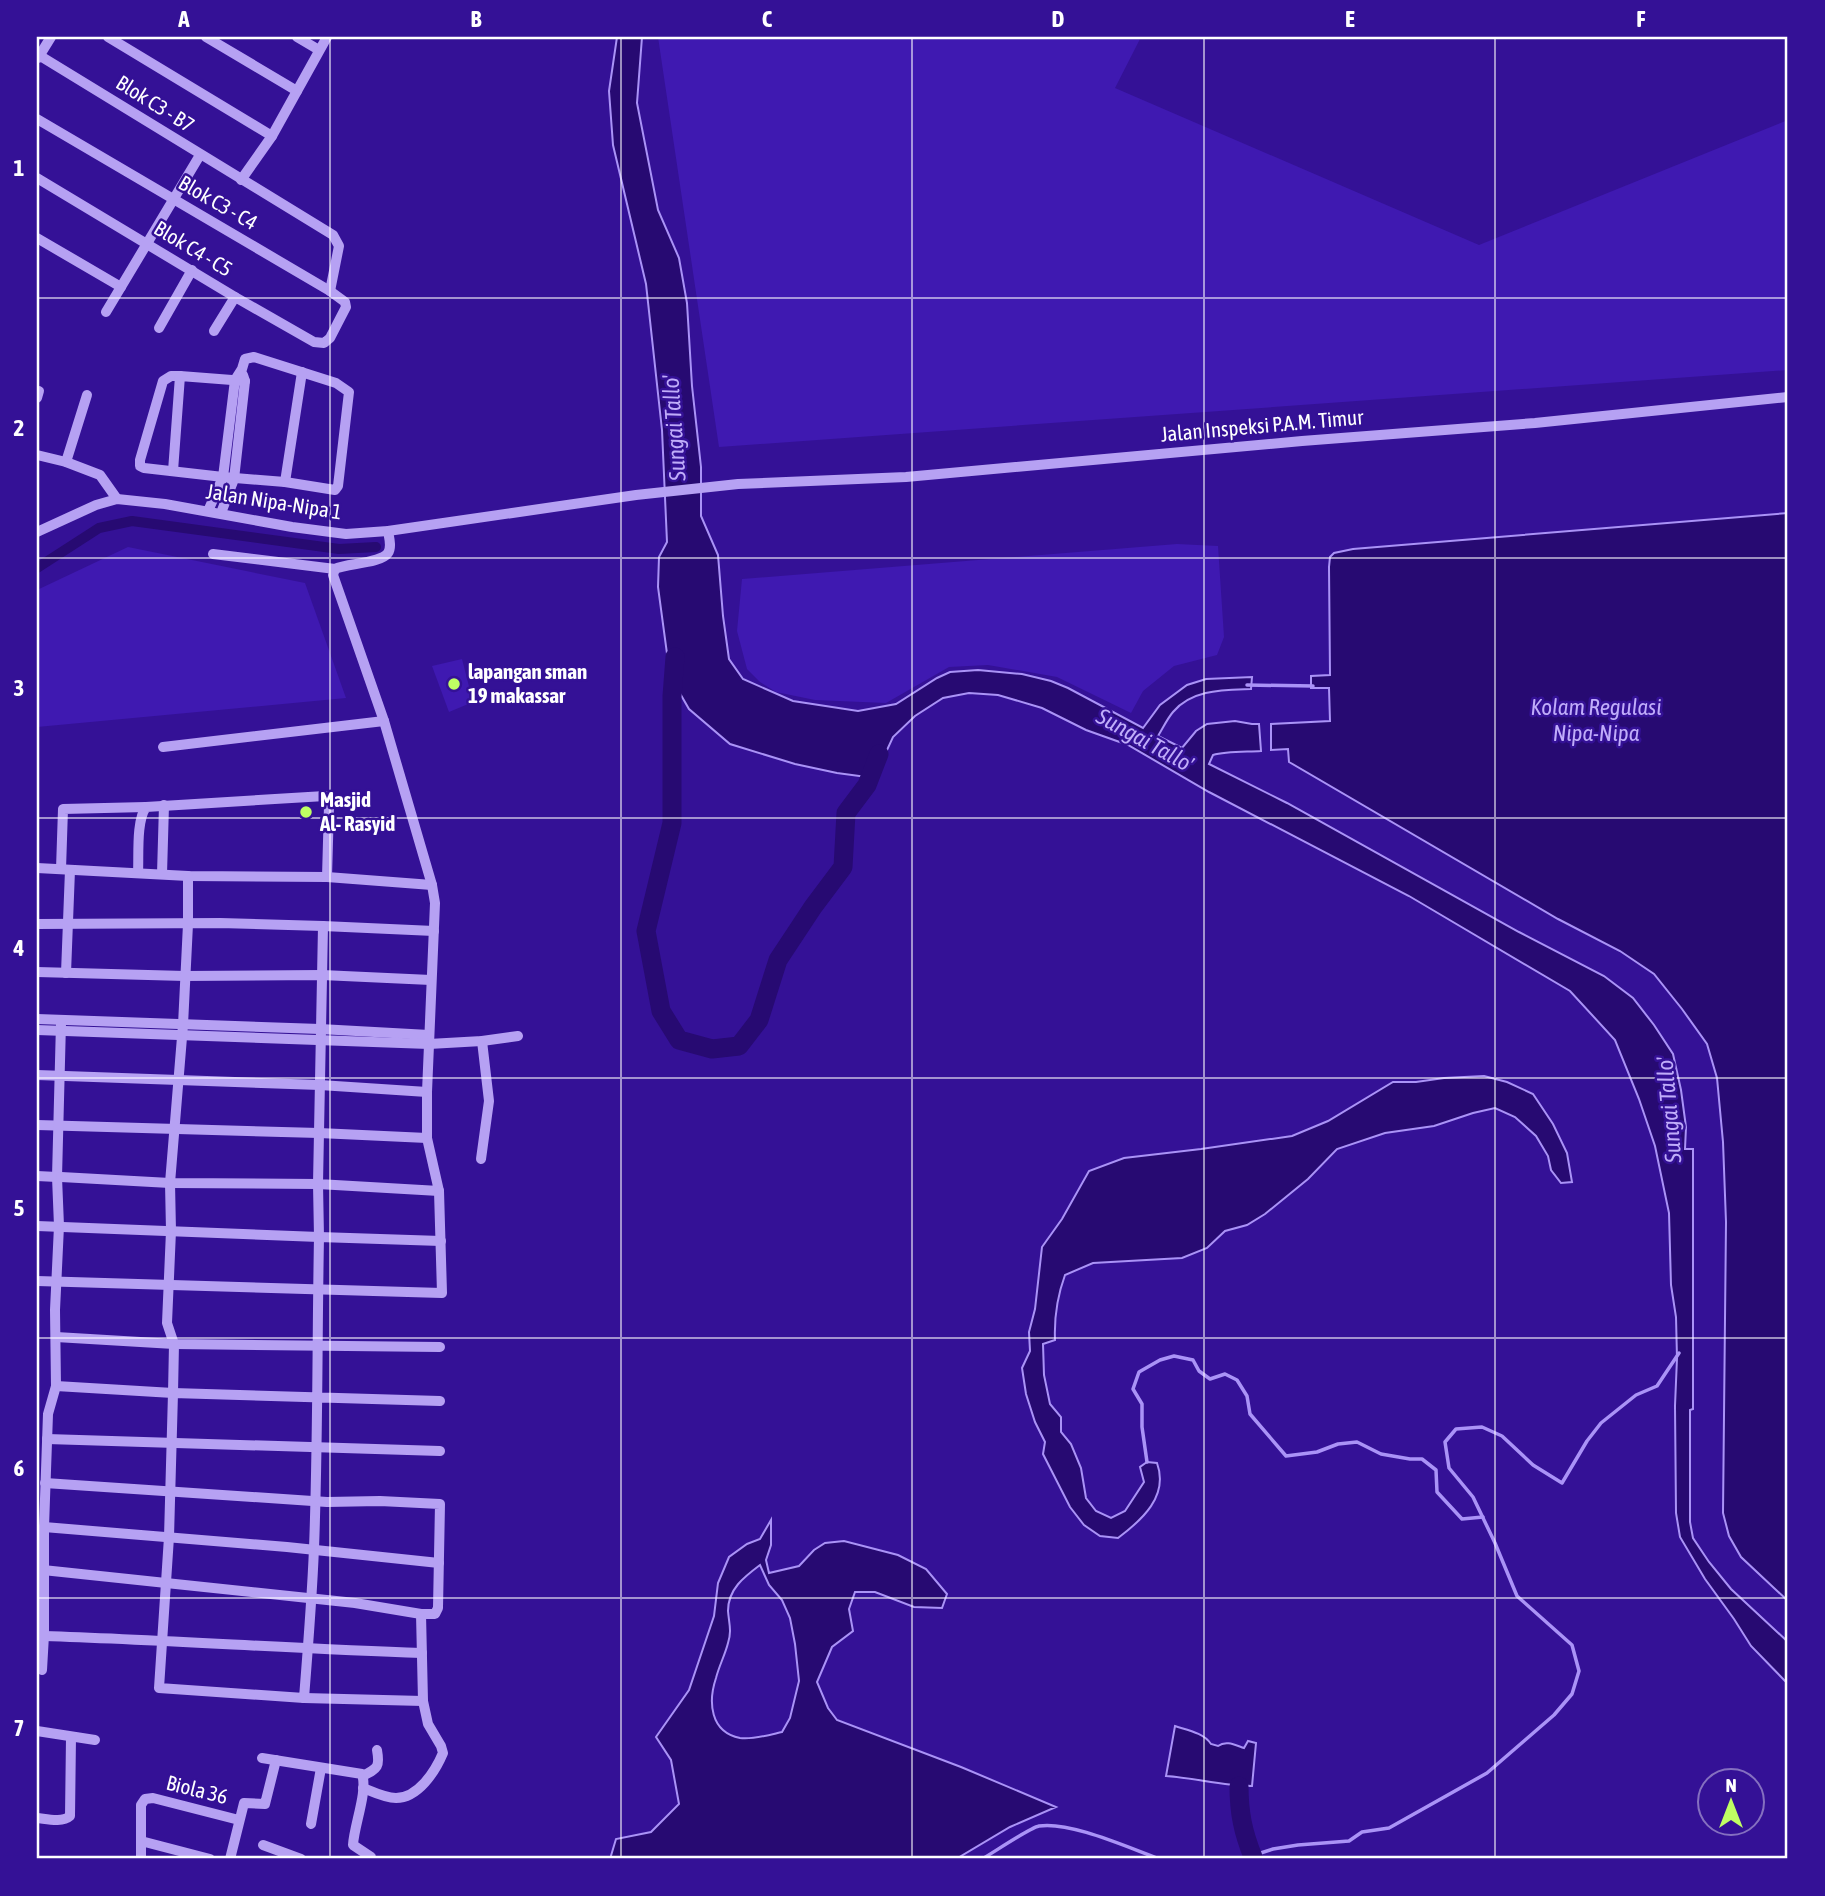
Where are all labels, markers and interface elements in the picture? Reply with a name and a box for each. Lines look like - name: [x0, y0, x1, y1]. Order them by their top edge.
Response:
- text: A: [177, 6, 190, 32]
- text: B: [471, 6, 482, 32]
- text: C: [762, 6, 773, 32]
- text: D: [1052, 6, 1065, 32]
- text: E: [1345, 6, 1355, 32]
- text: F: [1636, 6, 1646, 32]
- street label: Blok C3 - B7: [112, 70, 199, 137]
- text: 1: [14, 155, 25, 181]
- street label: Blok C3 - C4: [175, 170, 262, 234]
- street label: Blok C4 - C5: [150, 215, 237, 281]
- water label: Sungai Tallo': [657, 373, 691, 483]
- street label: Jalan Inspeksi P.A.M. Timur: [1160, 404, 1365, 446]
- text: 2: [14, 415, 24, 441]
- street label: Jalan Nipa-Nipa 1: [205, 478, 344, 524]
- place label: lapangan sman 19 makassar: [468, 659, 587, 707]
- text: 3: [14, 675, 24, 701]
- marker: lapangan sman 19 makassar: [446, 676, 462, 692]
- water label: Kolam Regulasi Nipa-Nipa: [1530, 694, 1662, 746]
- water label: Sungai Tallo': [1091, 702, 1199, 778]
- place label: Masjid Al- Rasyid: [319, 787, 395, 835]
- marker: Masjid Al- Rasyid: [298, 804, 314, 820]
- text: 4: [13, 935, 25, 961]
- water label: Sungai Tallo': [1651, 1055, 1687, 1165]
- text: 5: [14, 1195, 25, 1221]
- text: 6: [14, 1455, 25, 1481]
- text: 7: [14, 1715, 24, 1741]
- north arrow: [1696, 1766, 1766, 1836]
- street label: Biola 36: [164, 1770, 231, 1808]
- text: N: [1725, 1774, 1737, 1796]

